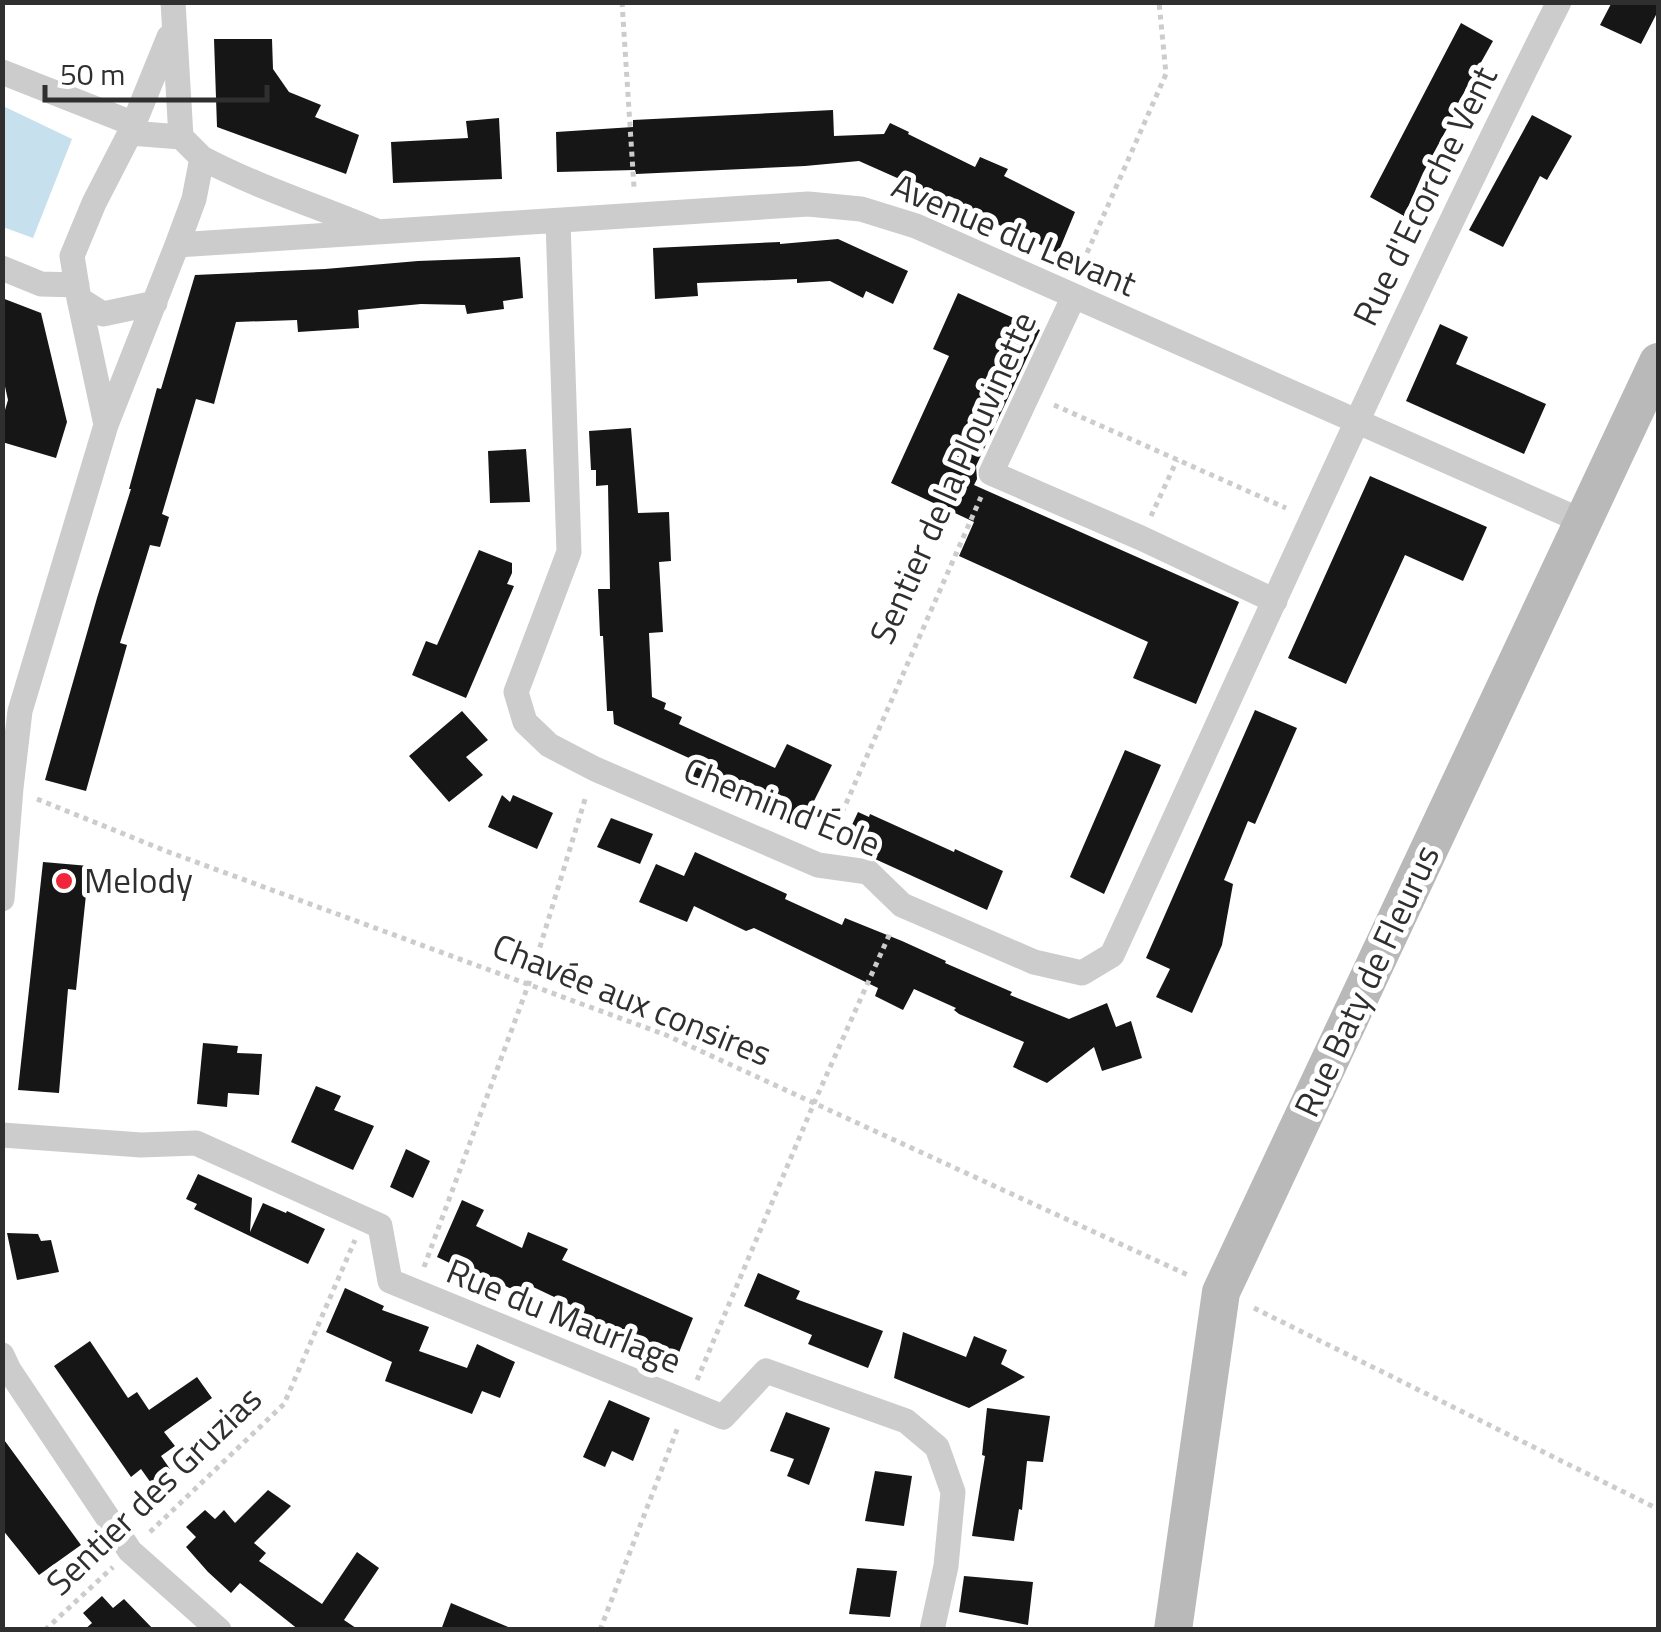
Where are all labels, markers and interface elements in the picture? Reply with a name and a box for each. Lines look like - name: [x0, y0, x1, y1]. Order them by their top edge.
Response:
- scale bar: [45, 40, 268, 102]
- text: 50 m: [60, 51, 125, 97]
- street label: Rue d'Ecorche Vent: [1338, 57, 1510, 335]
- street label: Avenue du Levant: [884, 158, 1145, 310]
- street label: Sentier de la Plouvinette: [854, 303, 1050, 653]
- street label: Chemin d'Éole: [676, 742, 889, 870]
- street label: Rue Baty de Fleurus: [1279, 835, 1453, 1126]
- place label: Melody: [84, 853, 193, 907]
- marker: Melody: [53, 870, 75, 892]
- street label: Chavée aux consires: [485, 919, 780, 1080]
- street label: Rue du Maurlage: [439, 1243, 690, 1387]
- street label: Sentier des Gruzias: [33, 1373, 274, 1608]

